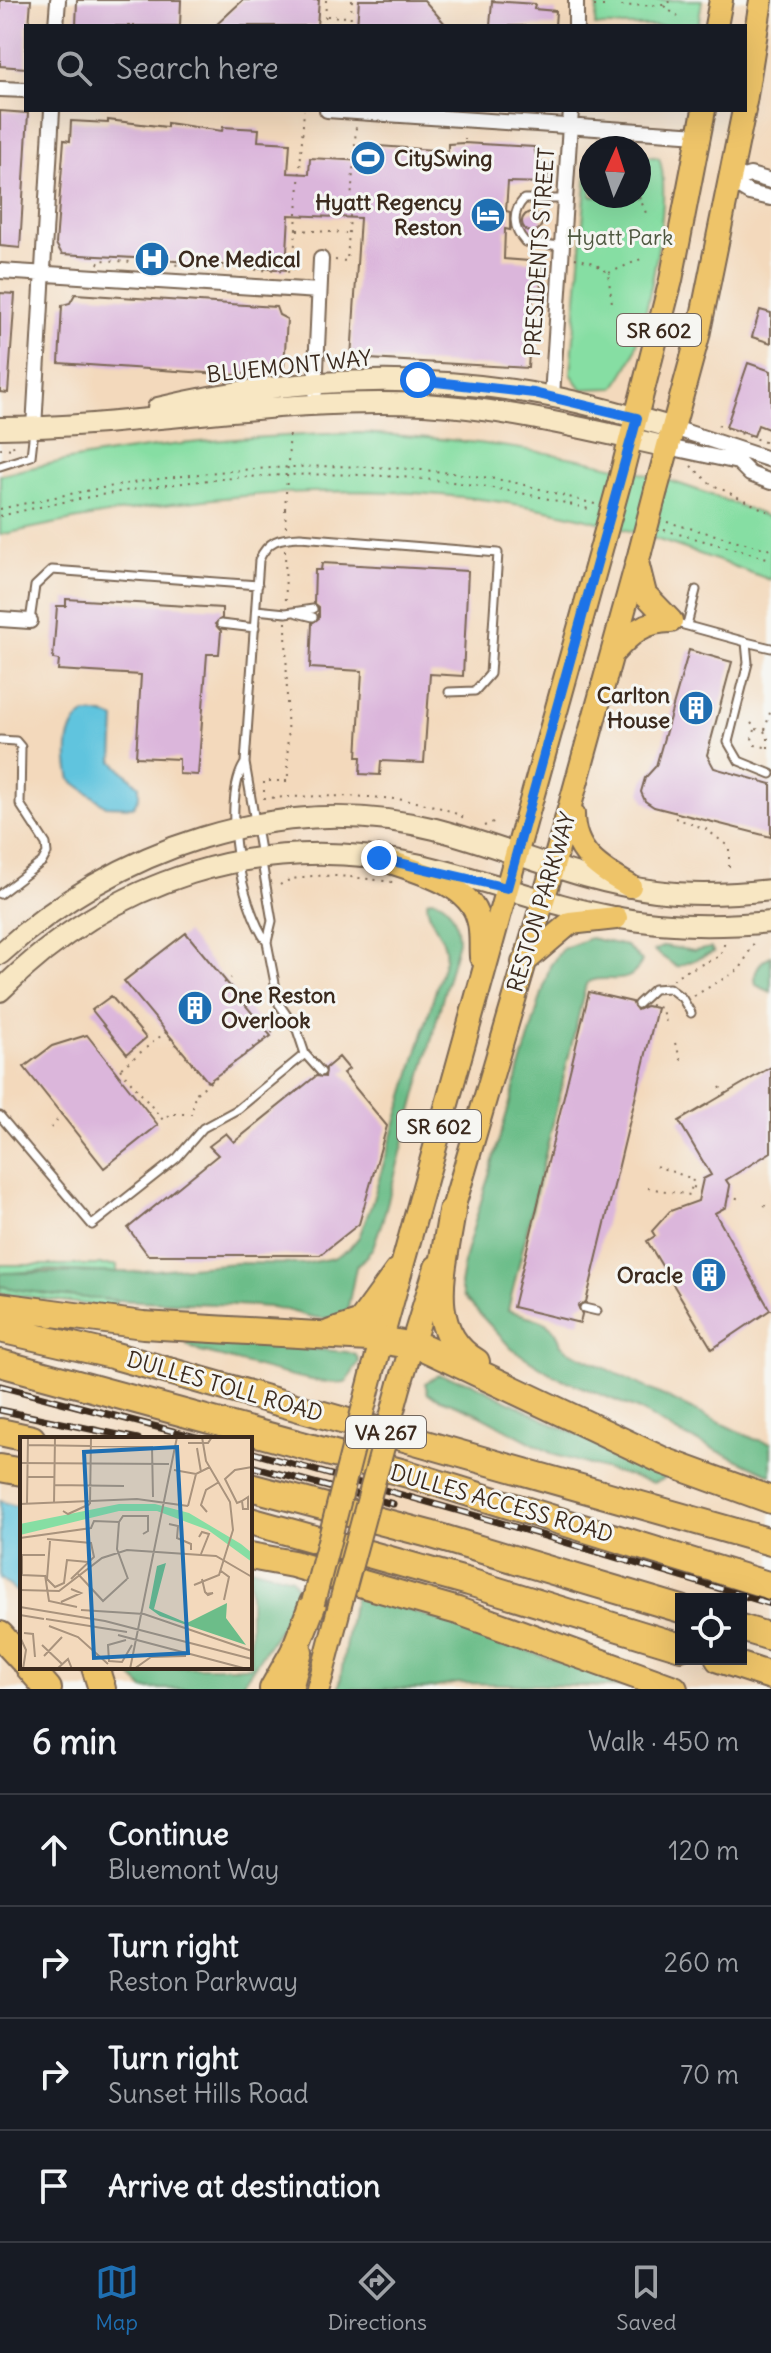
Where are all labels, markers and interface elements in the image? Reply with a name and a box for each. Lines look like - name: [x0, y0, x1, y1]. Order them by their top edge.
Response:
- search box: [24, 24, 747, 112]
- icon: search: [52, 46, 96, 90]
- text: Search here: [116, 49, 279, 87]
- north arrow: [579, 136, 651, 208]
- sports icon: CitySwing: [349, 139, 387, 177]
- place label: CitySwing: [394, 144, 493, 172]
- street label: PRESIDENTS STREET: [518, 147, 560, 357]
- place label: Hyatt Regency Reston: [315, 188, 462, 241]
- hotel icon: Hyatt Regency Reston: [469, 196, 507, 234]
- park label: Hyatt Park: [567, 223, 673, 251]
- hospital icon: One Medical: [133, 240, 171, 278]
- place label: One Medical: [178, 245, 301, 273]
- road number: SR 602: [617, 314, 701, 346]
- street label: BLUEMONT WAY: [205, 343, 373, 389]
- route start: [400, 362, 436, 398]
- place label: Carlton House: [597, 681, 670, 734]
- building icon: Carlton House: [677, 689, 715, 727]
- street label: RESTON PARKWAY: [500, 809, 582, 995]
- route end: [361, 840, 397, 876]
- place label: One Reston Overlook: [221, 981, 336, 1034]
- building icon: One Reston Overlook: [176, 989, 214, 1027]
- road number: SR 602: [397, 1110, 481, 1142]
- building icon: Oracle: [690, 1256, 728, 1294]
- place label: Oracle: [617, 1261, 683, 1289]
- street label: DULLES TOLL ROAD: [124, 1345, 326, 1427]
- road number: VA 267: [346, 1416, 426, 1448]
- inset map: [20, 1437, 252, 1669]
- street label: DULLES ACCESS ROAD: [387, 1458, 617, 1548]
- map controls: [675, 1593, 747, 1665]
- button: locate: [675, 1593, 747, 1665]
- text: 6 min: [32, 1720, 117, 1763]
- text: Walk · 450 m: [588, 1725, 739, 1758]
- text: Continue: [108, 1815, 229, 1853]
- icon: ahead: [32, 1828, 76, 1872]
- text: 120 m: [668, 1834, 739, 1867]
- text: Bluemont Way: [108, 1853, 279, 1886]
- text: Turn right: [108, 1927, 239, 1965]
- icon: right: [32, 1940, 76, 1984]
- text: 260 m: [664, 1946, 739, 1979]
- text: Reston Parkway: [108, 1965, 298, 1998]
- text: Turn right: [108, 2039, 239, 2077]
- icon: right: [32, 2052, 76, 2096]
- text: 70 m: [680, 2058, 739, 2091]
- text: Sunset Hills Road: [108, 2077, 309, 2110]
- icon: arrive: [32, 2164, 76, 2208]
- text: Arrive at destination: [108, 2167, 380, 2205]
- tab: Map: [95, 2260, 139, 2336]
- tab: Directions: [328, 2260, 427, 2336]
- tab: Saved: [616, 2260, 676, 2336]

